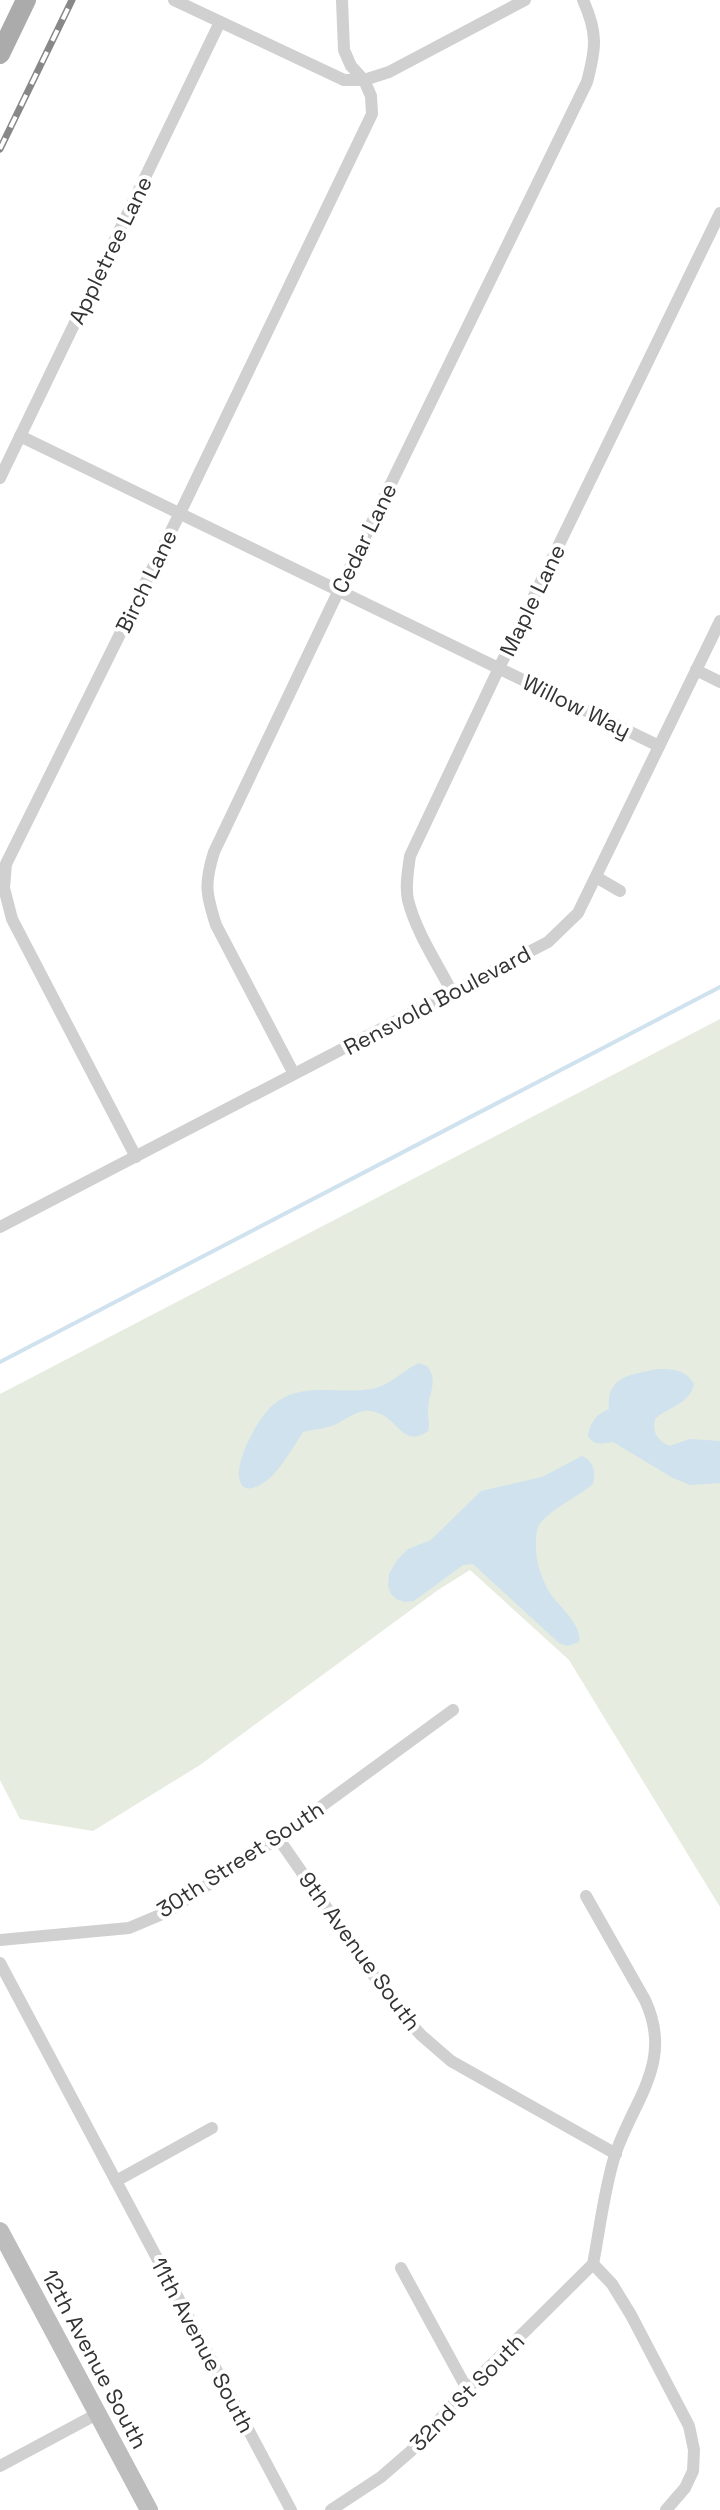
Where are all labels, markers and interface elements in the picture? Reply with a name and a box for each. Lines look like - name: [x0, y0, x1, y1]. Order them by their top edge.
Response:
- street label: Appletree Lane: [62, 171, 158, 329]
- street label: Cedar Lane: [325, 478, 403, 598]
- street label: Birch Lane: [109, 525, 183, 637]
- street label: Maple Lane: [493, 539, 571, 661]
- street label: Willow Way: [518, 668, 636, 744]
- street label: Rensvold Boulevard: [339, 939, 535, 1061]
- street label: 30th Street South: [151, 1795, 329, 1923]
- street label: 9th Avenue South: [293, 1866, 427, 2036]
- street label: 11th Avenue South: [145, 2252, 261, 2438]
- street label: 12th Avenue South: [36, 2265, 154, 2453]
- street label: 32nd St South: [404, 2327, 530, 2457]

